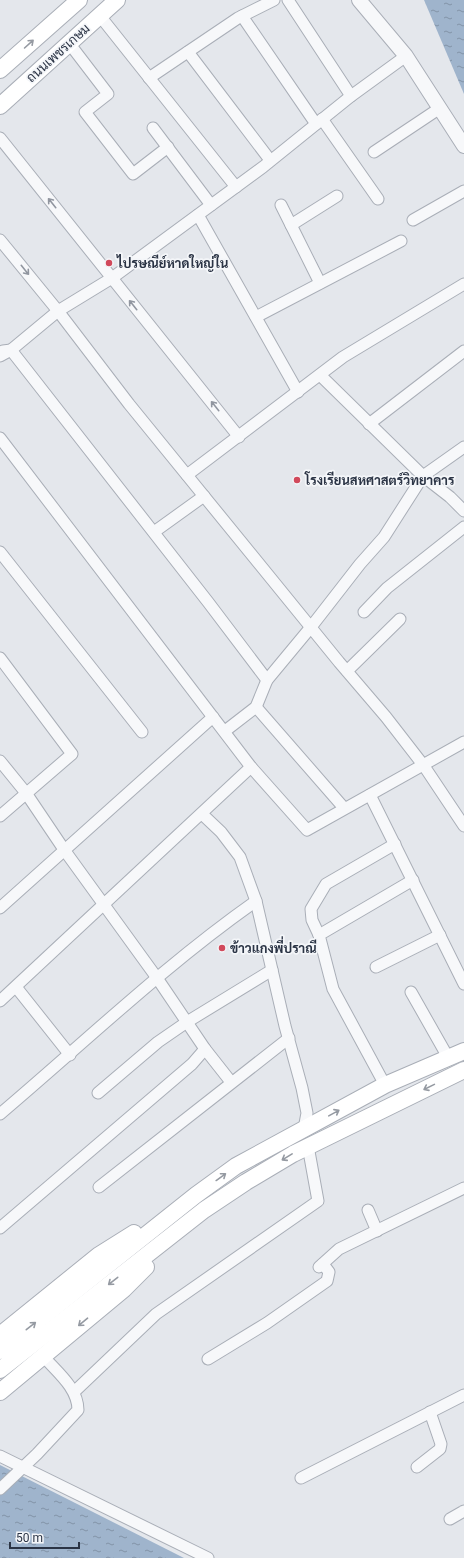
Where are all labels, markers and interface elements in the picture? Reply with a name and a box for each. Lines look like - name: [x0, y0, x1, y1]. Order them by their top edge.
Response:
- street label: ถนนเพชรเกษม: [23, 21, 93, 85]
- one-way arrow: [24, 39, 34, 48]
- one-way arrow: [48, 198, 57, 209]
- place label: ไปรษณีย์หาดใหญ่ใน: [116, 254, 228, 272]
- marker: ไปรษณีย์หาดใหญ่ใน: [104, 258, 114, 268]
- one-way arrow: [20, 265, 29, 276]
- one-way arrow: [129, 300, 138, 310]
- one-way arrow: [210, 401, 219, 412]
- place label: โรงเรียนสหศาสตร์วิทยาคาร: [304, 471, 455, 488]
- marker: โรงเรียนสหศาสตร์วิทยาคาร: [292, 475, 302, 485]
- place label: ข้าวแกงพี่ปราณี: [230, 936, 317, 956]
- marker: ข้าวแกงพี่ปราณี: [217, 943, 227, 953]
- one-way arrow: [423, 1084, 435, 1091]
- one-way arrow: [328, 1109, 340, 1116]
- one-way arrow: [281, 1154, 293, 1162]
- one-way arrow: [215, 1173, 226, 1181]
- one-way arrow: [108, 1277, 119, 1286]
- one-way arrow: [78, 1318, 89, 1327]
- one-way arrow: [25, 1322, 36, 1331]
- scale bar: [10, 1524, 79, 1550]
- text: 50 m: [16, 1531, 43, 1545]

